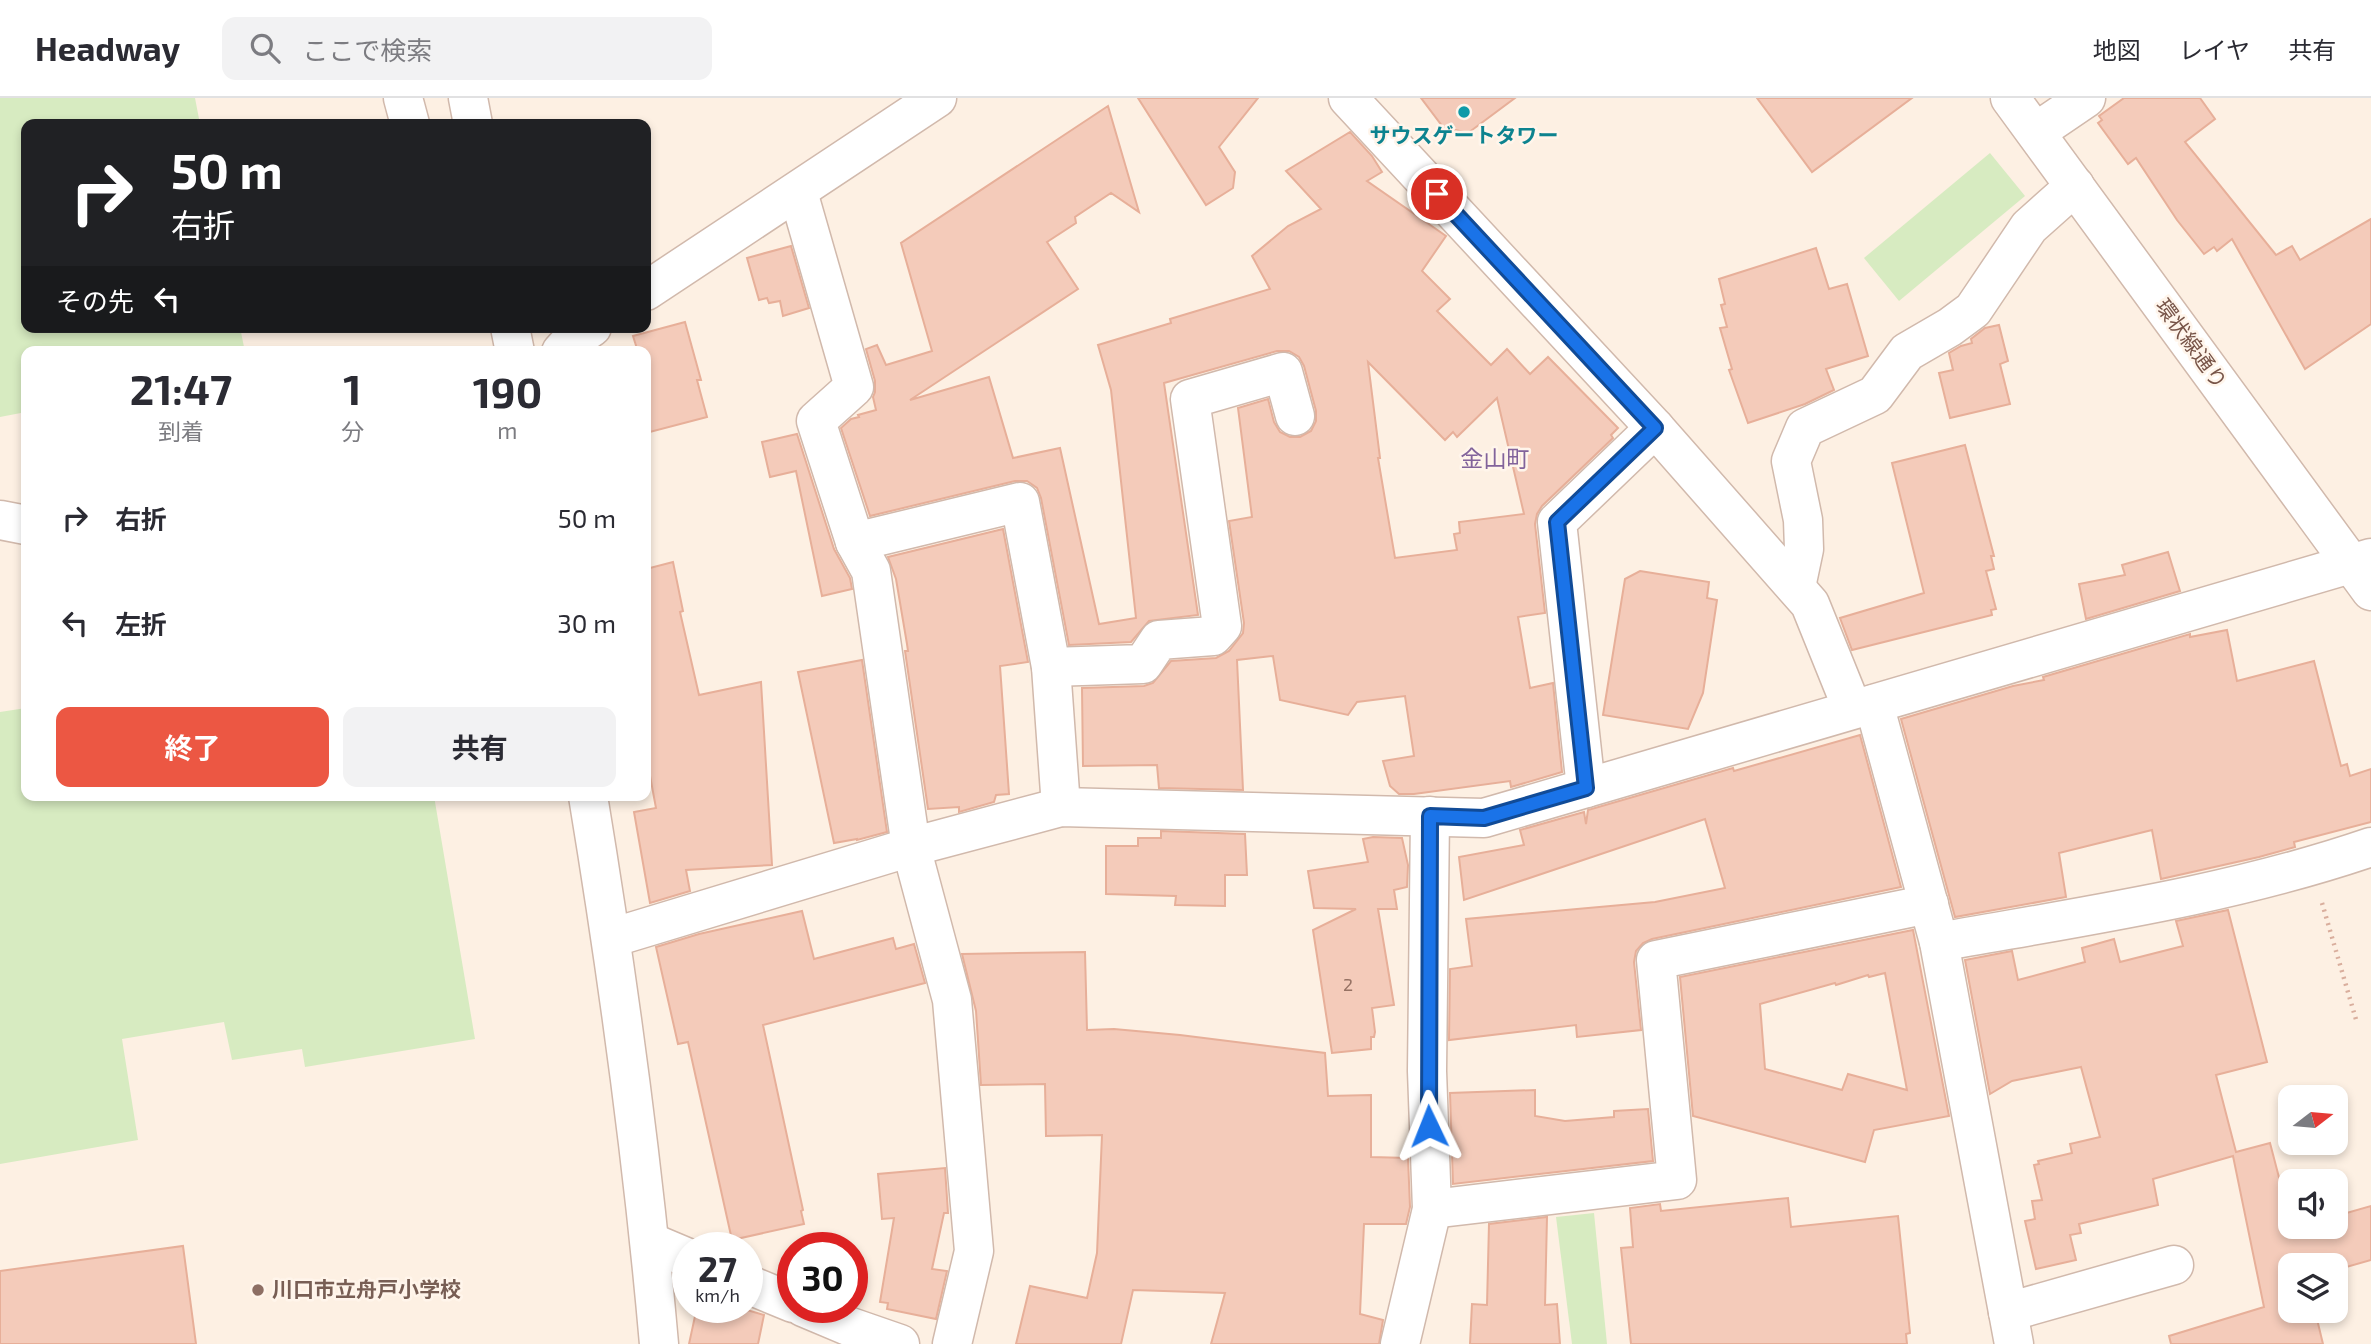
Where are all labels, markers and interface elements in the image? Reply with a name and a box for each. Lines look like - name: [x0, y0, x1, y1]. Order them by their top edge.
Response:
- search box: [222, 17, 712, 80]
- text: Headway: [35, 28, 180, 68]
- icon: search: [246, 29, 284, 67]
- text: ここで検索: [302, 34, 432, 65]
- text: 地図: [2093, 35, 2141, 64]
- text: レイヤ: [2179, 35, 2250, 64]
- text: 共有: [2288, 35, 2336, 64]
- marker: サウスゲートタワー: [1456, 104, 1472, 120]
- place label: サウスゲートタワー: [1370, 122, 1559, 147]
- text: 50 m: [171, 140, 283, 199]
- icon: right: [56, 147, 147, 238]
- pin: [1407, 164, 1467, 224]
- icon: arrive: [1418, 175, 1456, 213]
- text: 右折: [171, 205, 235, 243]
- icon: left: [148, 280, 186, 318]
- text: その先: [56, 285, 134, 316]
- street label: 環状線通り: [2151, 293, 2233, 393]
- text: 21:47: [130, 363, 232, 413]
- text: 1: [343, 363, 361, 413]
- text: 190: [473, 366, 542, 416]
- text: m: [497, 416, 518, 444]
- text: 到着: [158, 417, 204, 445]
- text: 分: [341, 417, 364, 445]
- district label: 金山町: [1461, 444, 1530, 472]
- icon: right: [56, 499, 94, 537]
- text: 50 m: [558, 502, 616, 533]
- text: 右折: [115, 503, 167, 534]
- icon: left: [56, 604, 94, 642]
- text: 30 m: [557, 607, 616, 638]
- text: 左折: [115, 608, 167, 639]
- button: 終了: [56, 707, 329, 787]
- button: 共有: [343, 707, 616, 787]
- house number: 2: [1343, 973, 1353, 995]
- north arrow: [2278, 1085, 2348, 1155]
- map controls: [2278, 1085, 2348, 1323]
- position arrow: [1392, 1089, 1466, 1163]
- button: sound: [2278, 1169, 2348, 1239]
- speed limit sign: 30: [777, 1232, 868, 1323]
- text: 27: [698, 1247, 737, 1289]
- button: layers: [2278, 1253, 2348, 1323]
- place label: 川口市立舟戸小学校: [272, 1276, 461, 1301]
- marker: 川口市立舟戸小学校: [250, 1282, 266, 1298]
- text: km/h: [695, 1284, 740, 1306]

